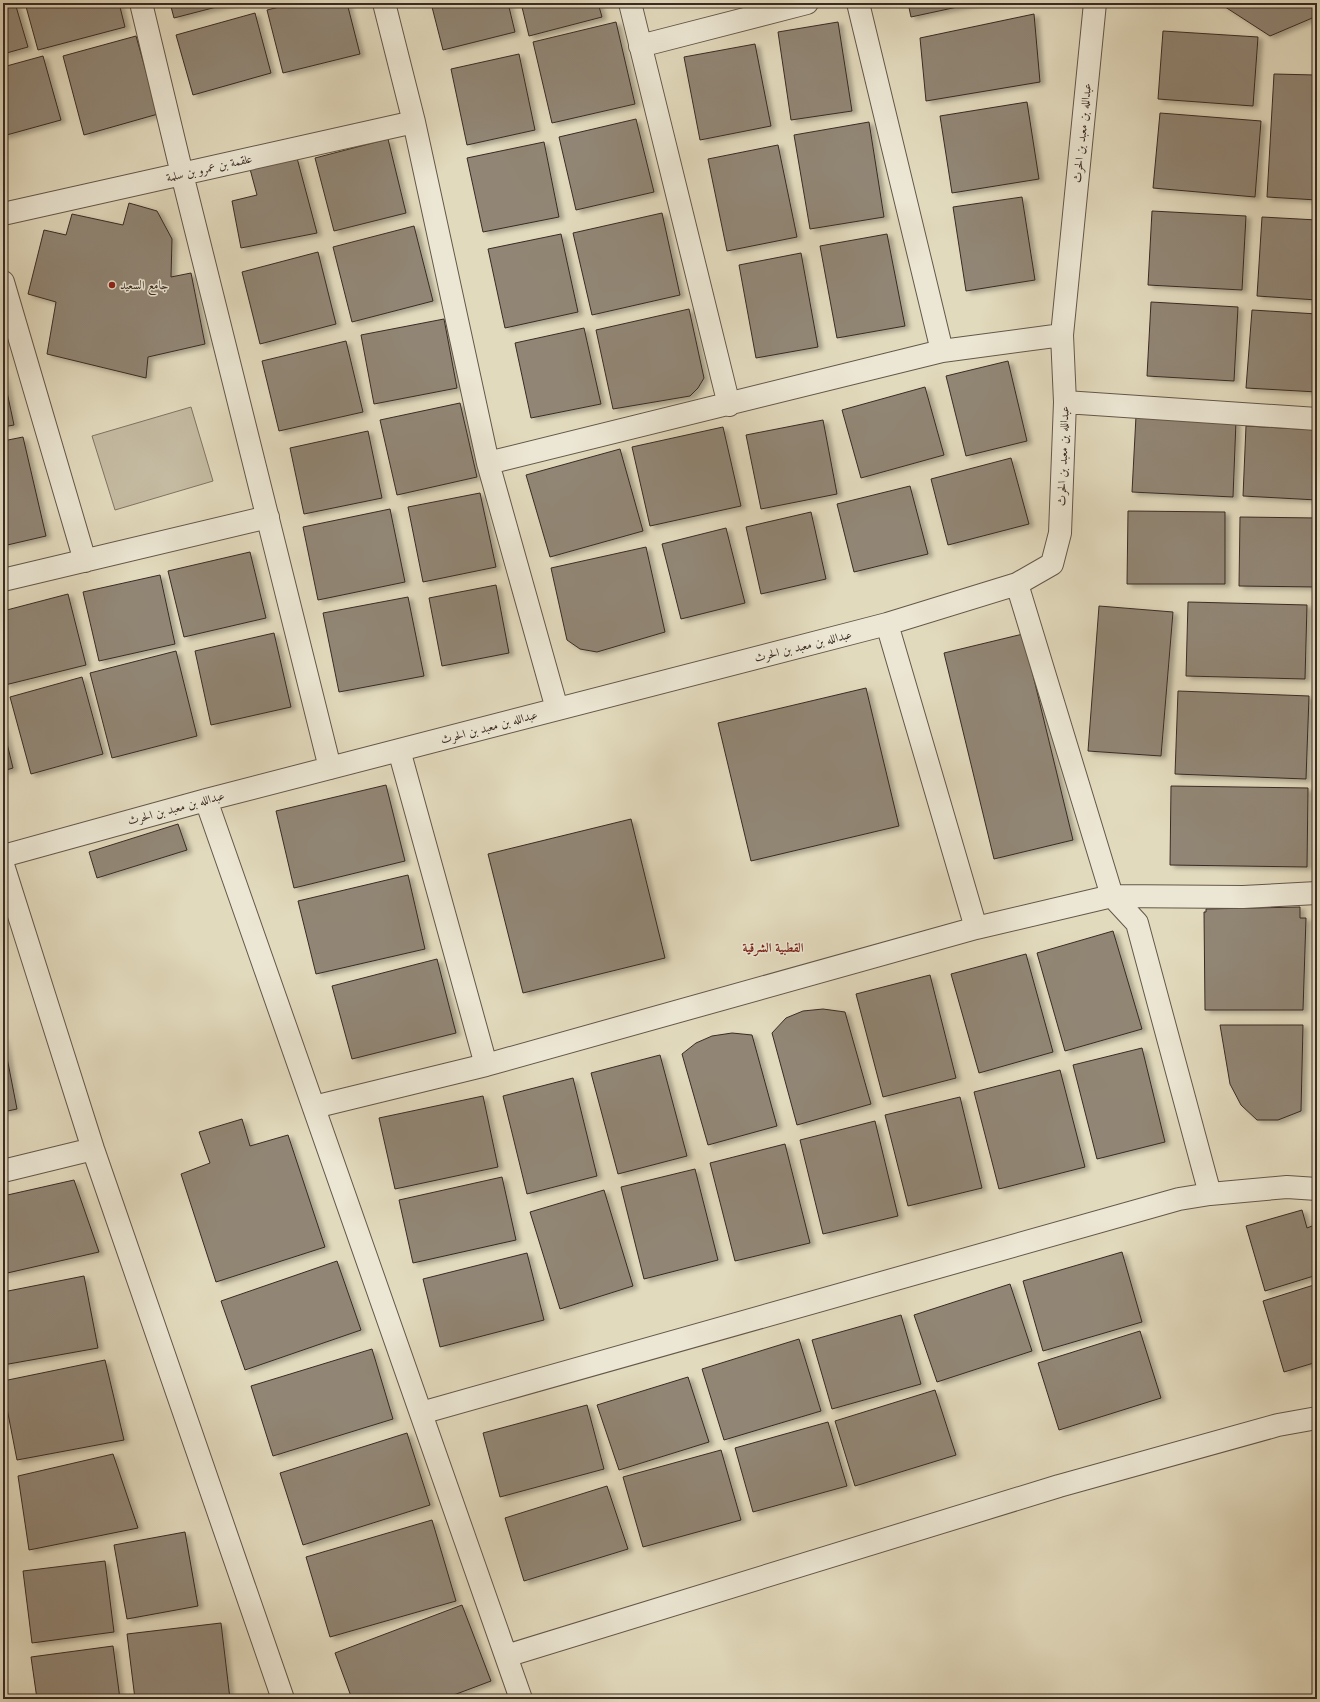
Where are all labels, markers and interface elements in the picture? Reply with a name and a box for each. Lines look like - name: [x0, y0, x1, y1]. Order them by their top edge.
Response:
- street label: عبدالله بن معبد بن الحرث: [1072, 82, 1095, 184]
- street label: علقمة بن عمرو بن سلمة: [165, 153, 254, 186]
- marker: جامع السعيد: [107, 280, 117, 290]
- place label: جامع السعيد: [120, 280, 168, 296]
- street label: عبدالله بن معبد بن الحرث: [1056, 406, 1073, 506]
- street label: عبدالله بن معبد بن الحرث: [753, 629, 854, 666]
- street label: عبدالله بن معبد بن الحرث: [439, 709, 540, 748]
- street label: عبدالله بن معبد بن الحرث: [126, 790, 227, 829]
- district label: القطبية الشرقية: [742, 942, 804, 957]

